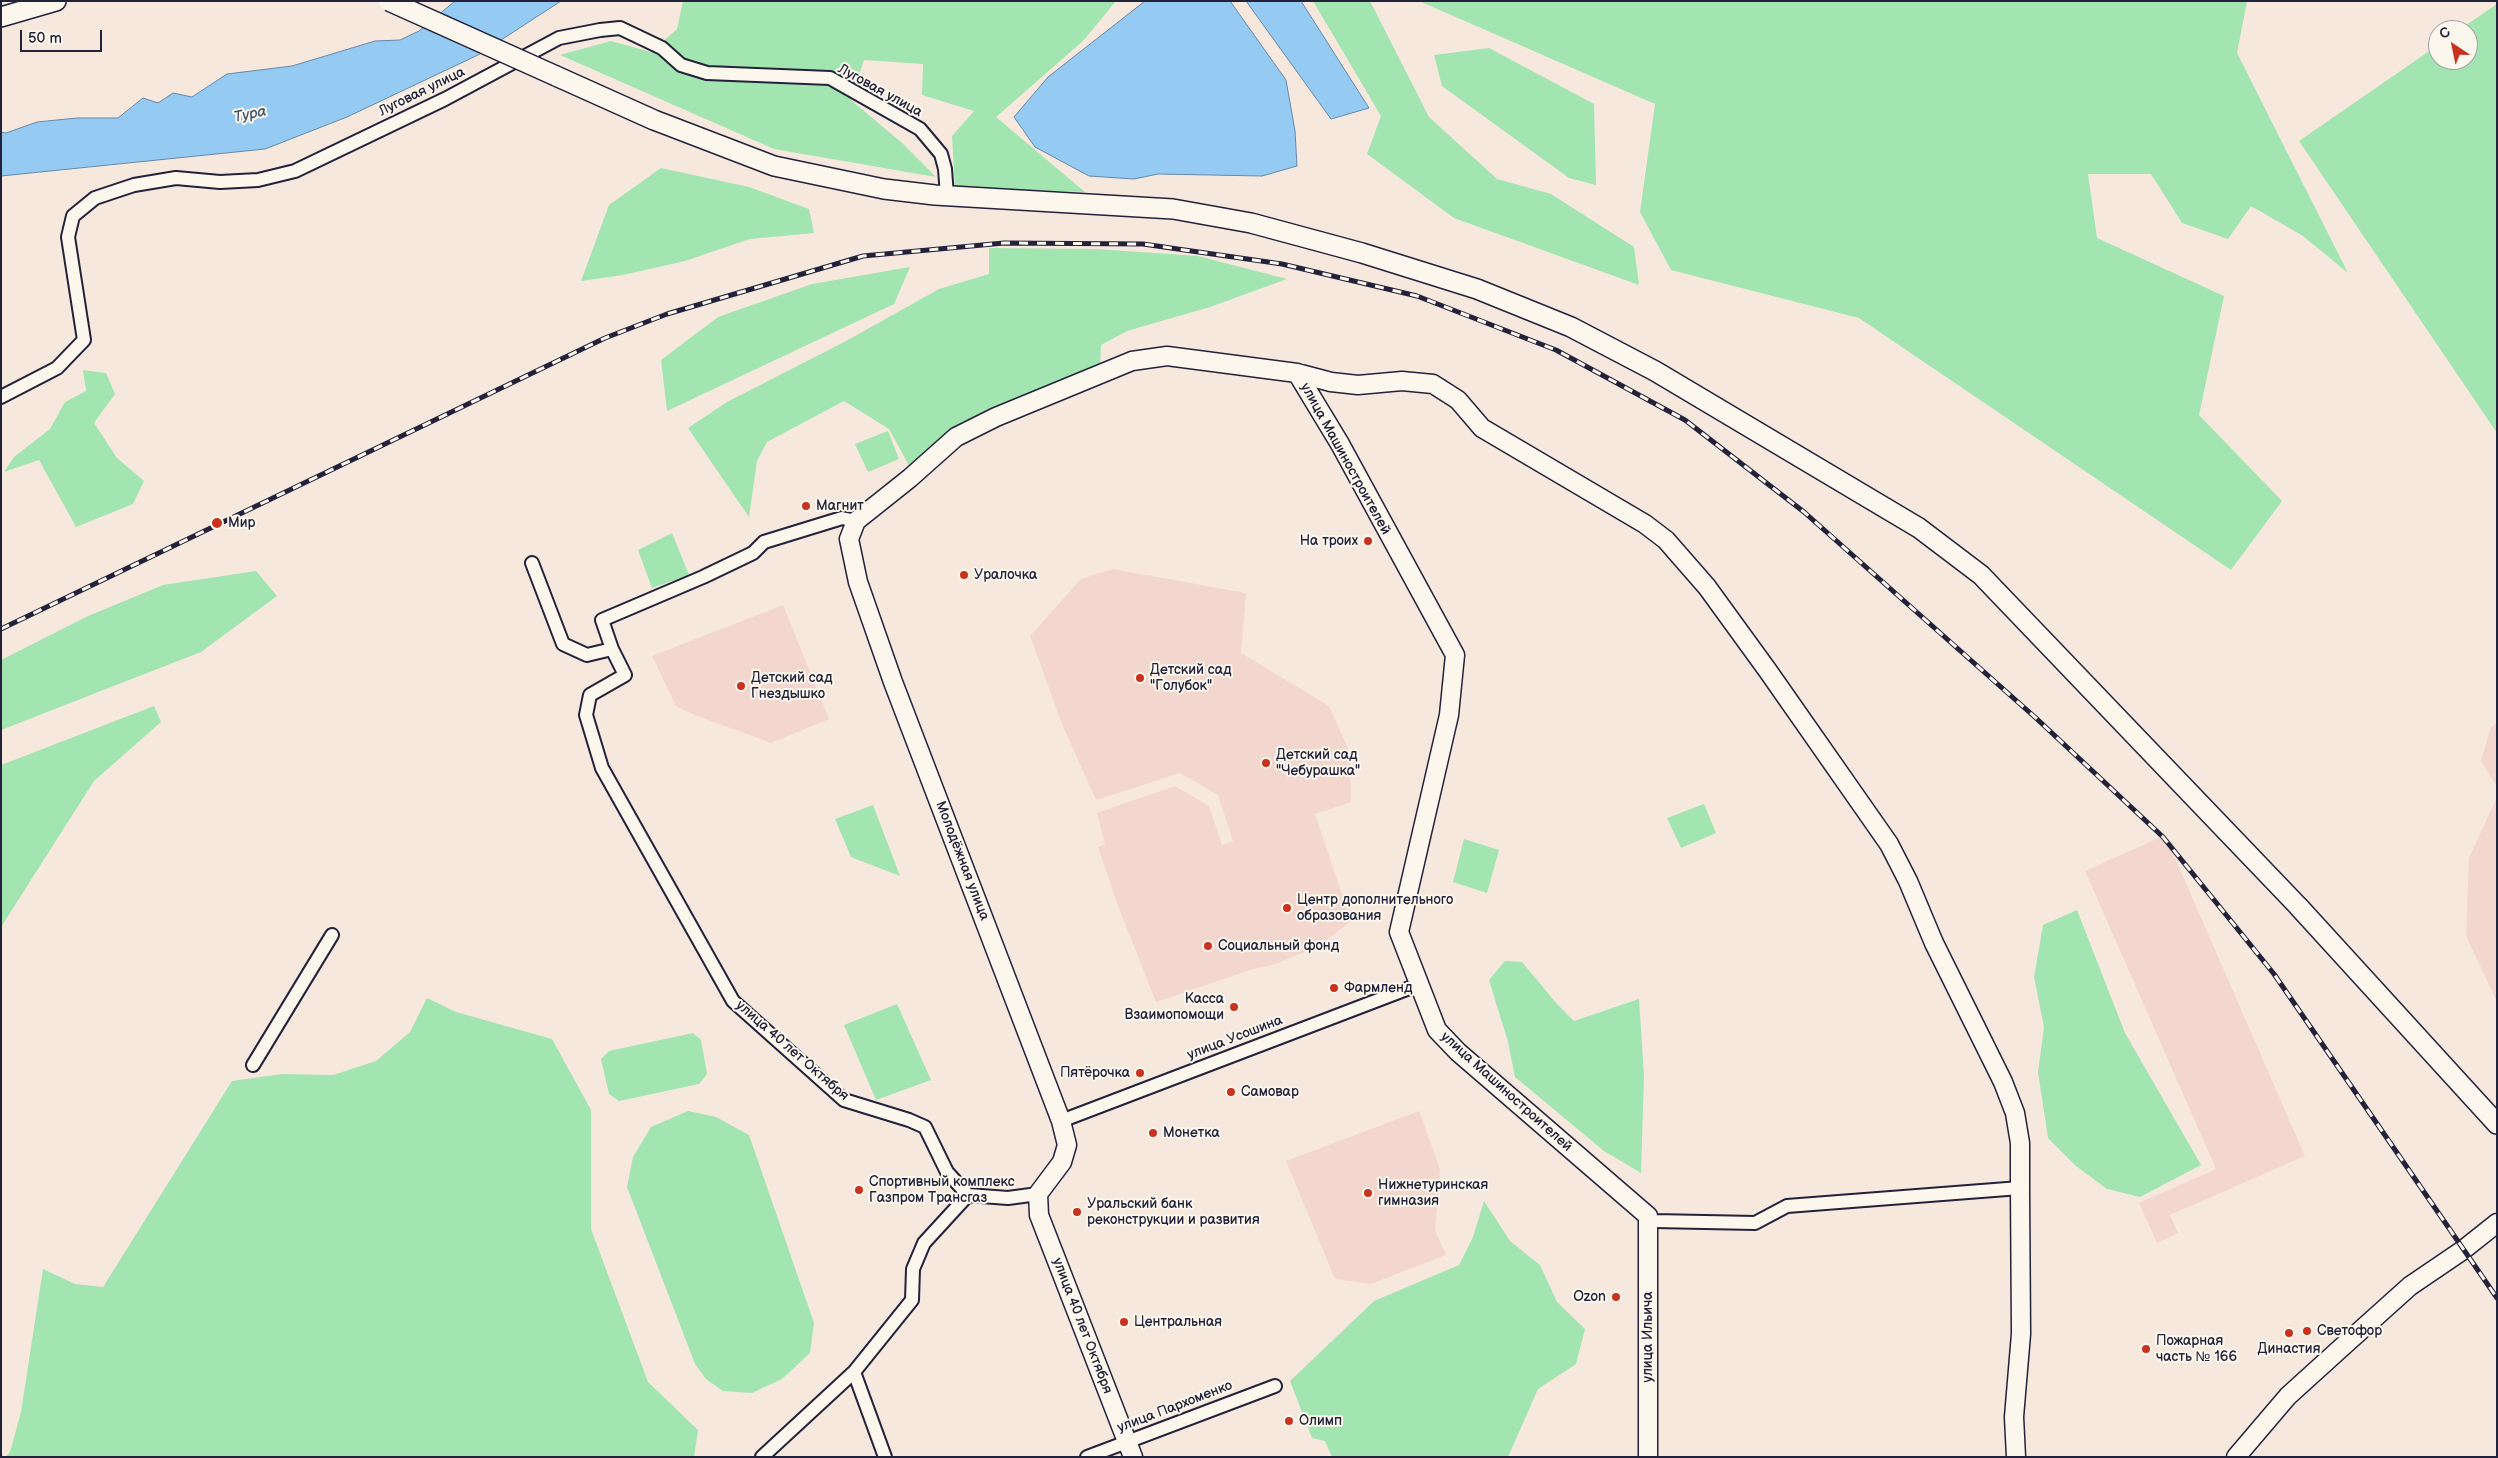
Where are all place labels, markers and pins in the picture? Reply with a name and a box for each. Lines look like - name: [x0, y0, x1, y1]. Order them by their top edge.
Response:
- place label: Магнит: [816, 498, 864, 514]
- marker: Магнит: [800, 500, 812, 512]
- place label: Мир: [228, 515, 255, 531]
- marker: Мир: [210, 516, 224, 530]
- place label: На троих: [1300, 533, 1358, 549]
- marker: На троих: [1362, 535, 1374, 547]
- place label: Уралочка: [974, 567, 1037, 583]
- marker: Уралочка: [958, 569, 970, 581]
- place label: Детский сад "Голубок": [1150, 662, 1232, 694]
- place label: Детский сад Гнездышко: [751, 670, 833, 702]
- marker: Детский сад "Голубок": [1134, 672, 1146, 684]
- marker: Детский сад Гнездышко: [735, 680, 747, 692]
- place label: Детский сад "Чебурашка": [1276, 747, 1360, 780]
- marker: Детский сад "Чебурашка": [1260, 757, 1272, 769]
- place label: Центр дополнительного образования: [1297, 892, 1453, 924]
- marker: Центр дополнительного образования: [1281, 902, 1293, 914]
- place label: Социальный фонд: [1218, 938, 1339, 954]
- marker: Социальный фонд: [1202, 940, 1214, 952]
- place label: Фармленд: [1344, 980, 1412, 996]
- marker: Фармленд: [1328, 982, 1340, 994]
- place label: Касса Взаимопомощи: [1125, 991, 1224, 1024]
- marker: Касса Взаимопомощи: [1228, 1001, 1240, 1013]
- place label: Пятёрочка: [1060, 1065, 1130, 1081]
- marker: Пятёрочка: [1134, 1067, 1146, 1079]
- place label: Самовар: [1241, 1084, 1299, 1100]
- marker: Самовар: [1225, 1086, 1237, 1098]
- place label: Монетка: [1163, 1125, 1220, 1141]
- marker: Монетка: [1147, 1127, 1159, 1139]
- place label: Спортивный комплекс Газпром Трансгаз: [869, 1174, 1015, 1206]
- place label: Нижнетуринская гимназия: [1378, 1177, 1488, 1210]
- marker: Спортивный комплекс Газпром Трансгаз: [853, 1184, 865, 1196]
- marker: Нижнетуринская гимназия: [1362, 1187, 1374, 1199]
- place label: Уральский банк реконструкции и развития: [1087, 1196, 1260, 1228]
- marker: Уральский банк реконструкции и развития: [1071, 1206, 1083, 1218]
- place label: Ozon: [1573, 1289, 1606, 1305]
- marker: Ozon: [1610, 1291, 1622, 1303]
- place label: Центральная: [1134, 1314, 1222, 1330]
- marker: Центральная: [1118, 1316, 1130, 1328]
- place label: Светофор: [2317, 1323, 2382, 1339]
- marker: Светофор: [2301, 1325, 2313, 1337]
- marker: Династия: [2283, 1327, 2295, 1339]
- place label: Пожарная часть № 166: [2156, 1333, 2237, 1365]
- place label: Династия: [2258, 1341, 2320, 1357]
- marker: Пожарная часть № 166: [2140, 1343, 2152, 1355]
- place label: Олимп: [1299, 1413, 1342, 1429]
- marker: Олимп: [1283, 1415, 1295, 1427]

